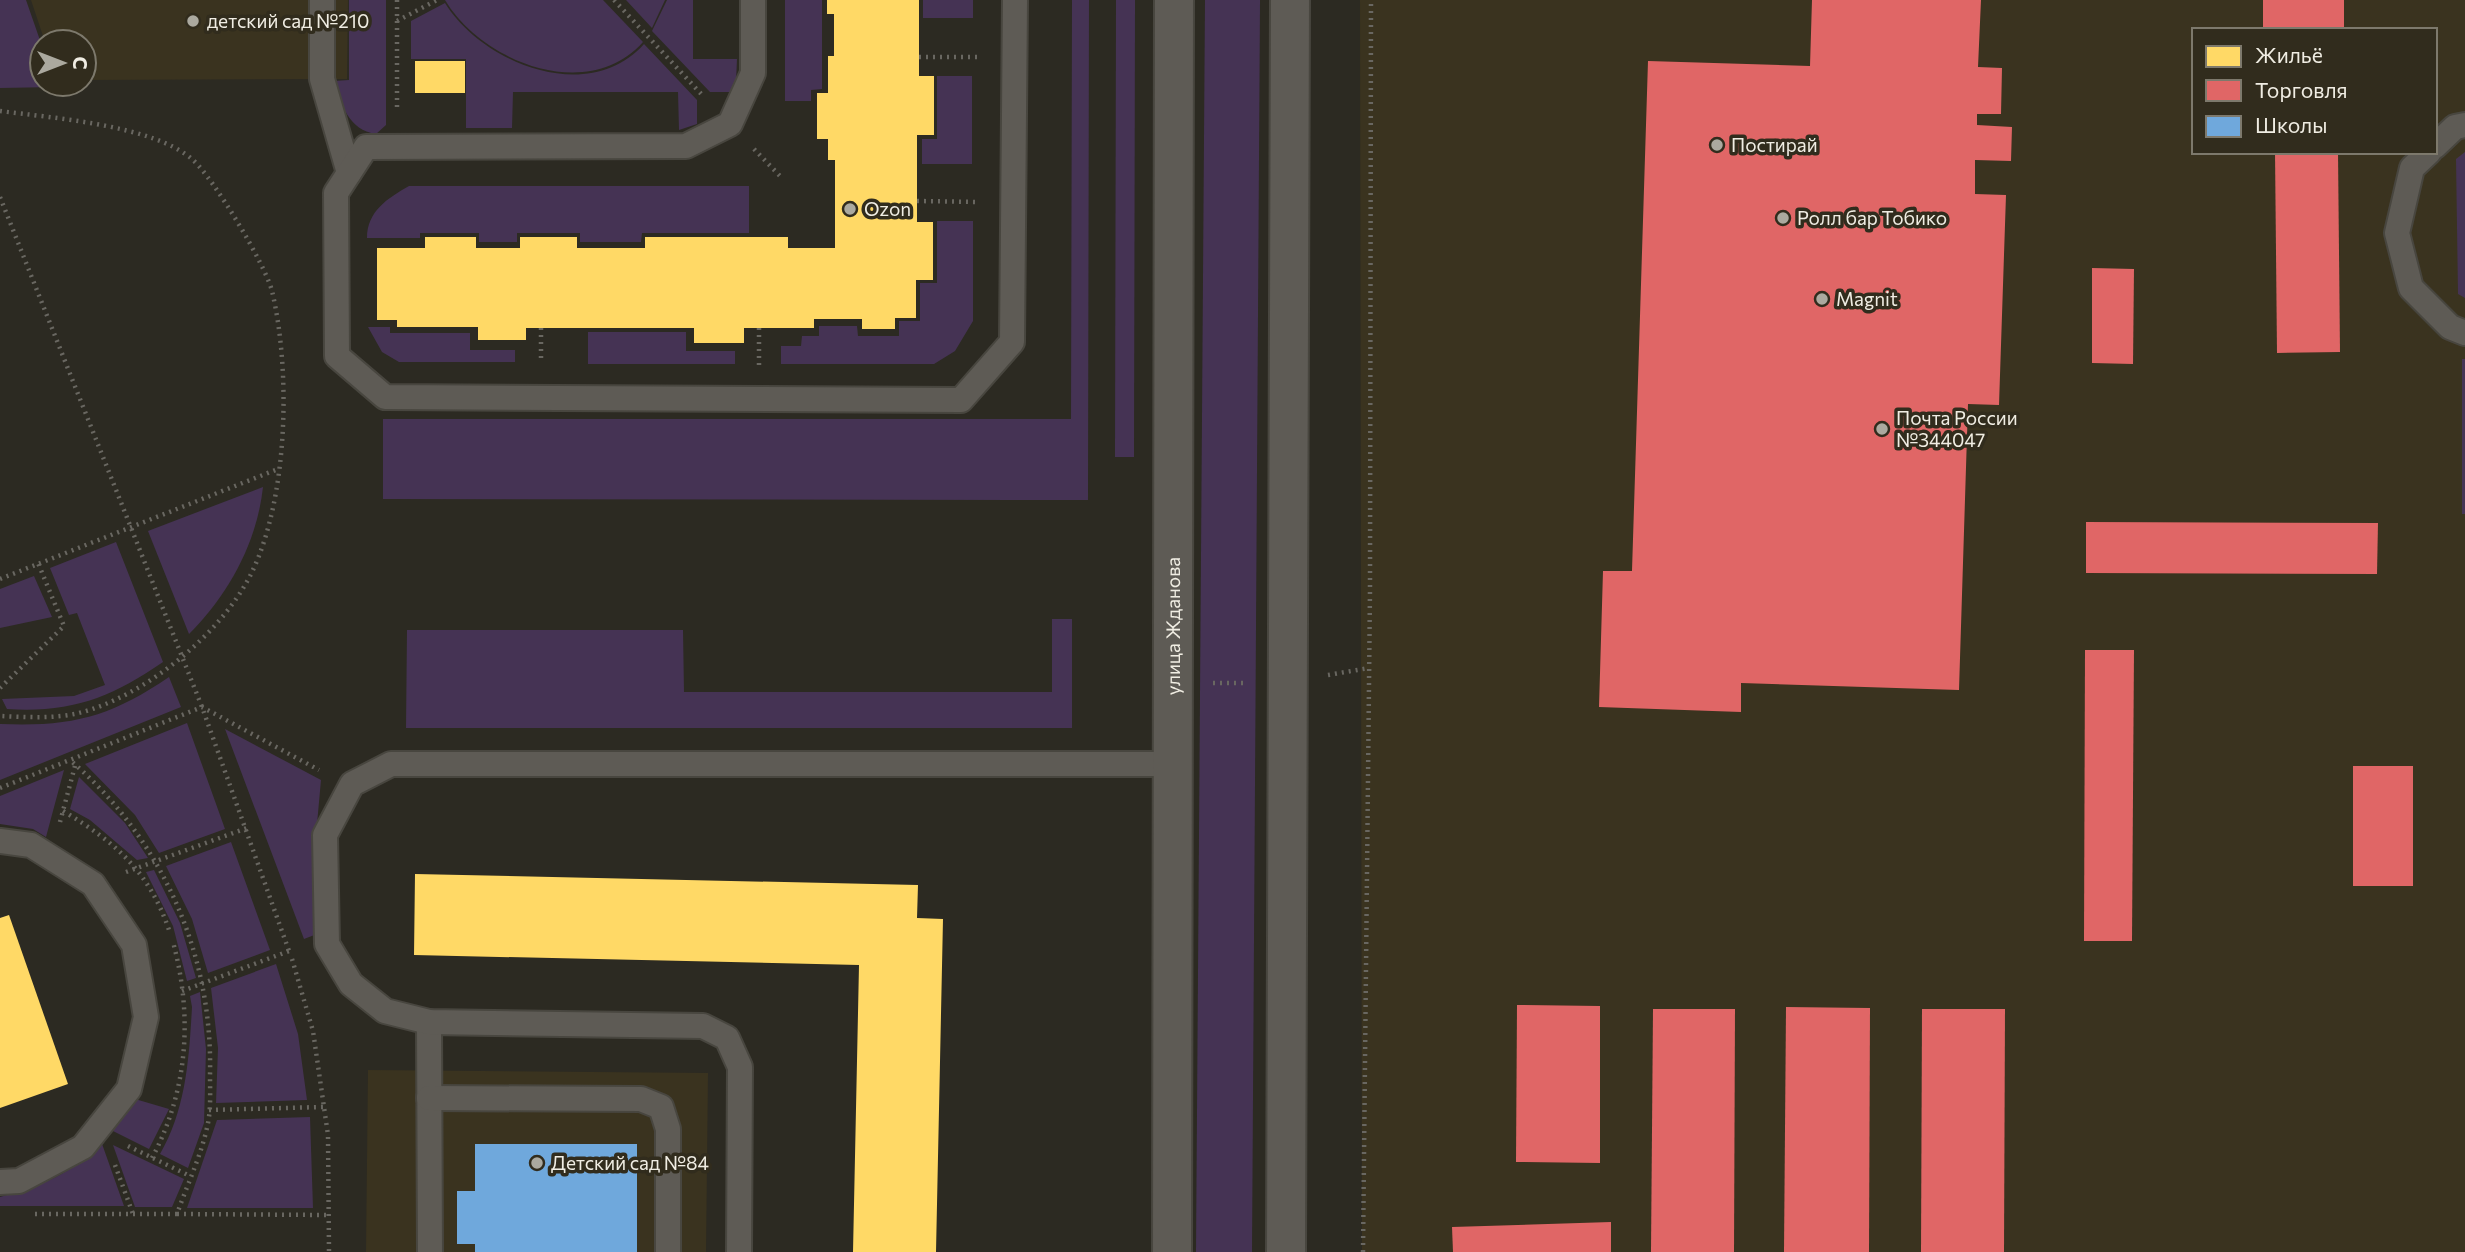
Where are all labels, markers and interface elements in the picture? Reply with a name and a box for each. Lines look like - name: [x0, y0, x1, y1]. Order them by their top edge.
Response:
- place label: детский сад №210: [207, 9, 369, 32]
- marker: детский сад №210: [185, 13, 201, 29]
- north arrow: [28, 28, 98, 98]
- legend: [2192, 28, 2437, 154]
- text: Жильё: [2255, 42, 2323, 67]
- text: С: [69, 57, 92, 70]
- text: Торговля: [2255, 77, 2348, 102]
- text: Школы: [2255, 112, 2327, 137]
- place label: Постирай: [1731, 133, 1818, 156]
- marker: Постирай: [1709, 137, 1725, 153]
- place label: Ozon: [864, 197, 911, 220]
- marker: Ozon: [842, 201, 858, 217]
- place label: Ролл бар Тобико: [1797, 206, 1947, 229]
- marker: Ролл бар Тобико: [1775, 210, 1791, 226]
- place label: Magnit: [1836, 287, 1898, 310]
- marker: Magnit: [1814, 291, 1830, 307]
- place label: Почта России №344047: [1896, 406, 2018, 451]
- marker: Почта России №344047: [1874, 421, 1890, 437]
- street label: улица Жданова: [1161, 557, 1184, 695]
- place label: Детский сад №84: [551, 1151, 709, 1174]
- marker: Детский сад №84: [529, 1155, 545, 1171]

